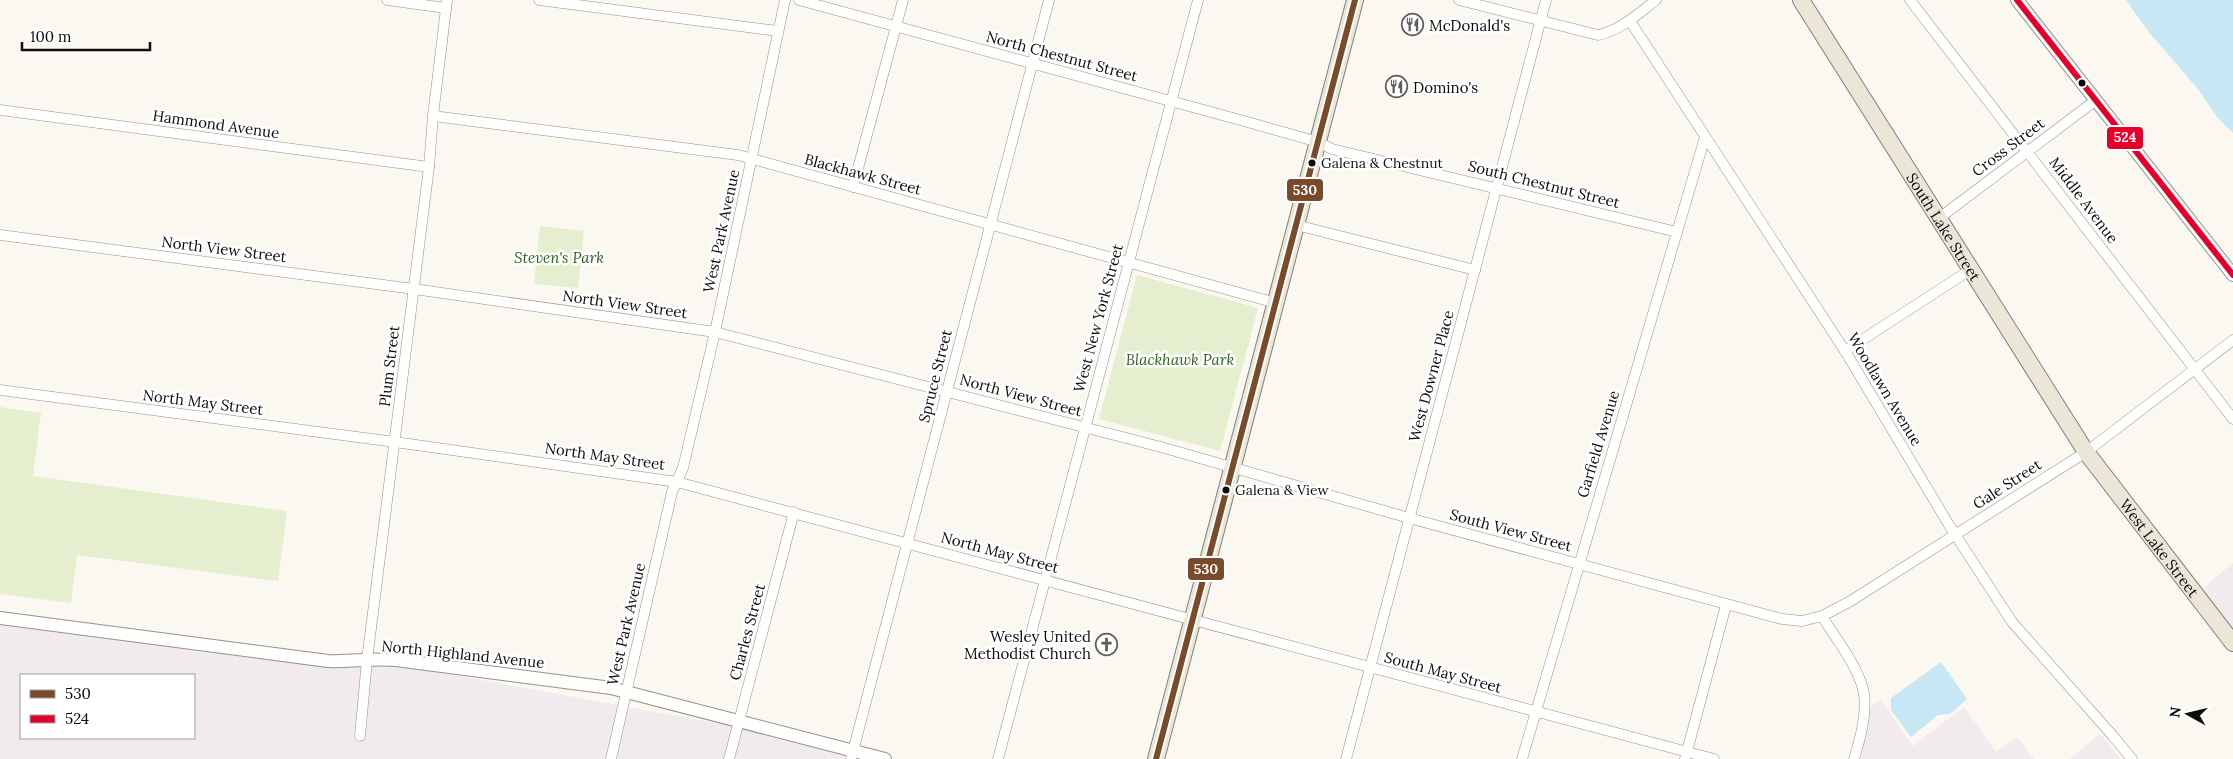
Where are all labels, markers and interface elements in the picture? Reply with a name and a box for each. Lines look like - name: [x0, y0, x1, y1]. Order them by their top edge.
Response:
- restaurant icon: McDonald's: [1401, 13, 1425, 37]
- place label: McDonald's: [1429, 16, 1510, 35]
- scale bar: [22, 20, 150, 52]
- text: 100 m: [30, 27, 71, 46]
- street label: North Chestnut Street: [984, 27, 1140, 85]
- restaurant icon: Domino's: [1385, 75, 1409, 99]
- place label: Domino's: [1413, 78, 1478, 97]
- unlabelled marker: [2077, 78, 2087, 88]
- street label: Hammond Avenue: [151, 106, 281, 142]
- street label: Cross Street: [1968, 113, 2048, 180]
- line badge: 524: [2106, 126, 2144, 150]
- text: 524: [2114, 128, 2137, 146]
- street label: Blackhawk Street: [803, 149, 924, 199]
- street label: Middle Avenue: [2045, 153, 2123, 247]
- place label: Galena & Chestnut: [1321, 154, 1444, 172]
- street label: South Chestnut Street: [1466, 156, 1622, 212]
- marker: Galena & Chestnut: [1307, 158, 1317, 168]
- street label: West Park Avenue: [699, 168, 743, 294]
- street label: South Lake Street: [1903, 169, 1985, 285]
- line badge: 530: [1286, 178, 1324, 202]
- text: 530: [1293, 181, 1317, 199]
- street label: North View Street: [160, 232, 288, 266]
- street label: West New York Street: [1069, 242, 1127, 394]
- park label: Steven's Park: [514, 248, 604, 267]
- street label: North View Street: [561, 286, 689, 322]
- street label: West Downer Place: [1404, 308, 1458, 444]
- street label: Plum Street: [375, 324, 403, 408]
- street label: Spruce Street: [914, 327, 956, 425]
- street label: Woodlawn Avenue: [1844, 329, 1926, 449]
- park label: Blackhawk Park: [1126, 350, 1235, 369]
- street label: North View Street: [958, 370, 1084, 420]
- street label: North May Street: [142, 385, 264, 419]
- street label: Garfield Avenue: [1573, 388, 1623, 500]
- street label: North May Street: [544, 438, 666, 474]
- street label: Gale Street: [1969, 455, 2045, 513]
- place label: Galena & View: [1235, 481, 1329, 499]
- marker: Galena & View: [1221, 485, 1231, 495]
- street label: West Lake Street: [2116, 495, 2203, 601]
- street label: South View Street: [1448, 505, 1574, 555]
- street label: North May Street: [939, 527, 1061, 577]
- line badge: 530: [1187, 557, 1225, 581]
- text: 530: [1194, 560, 1218, 578]
- street label: West Park Avenue: [603, 561, 649, 687]
- street label: Charles Street: [725, 581, 769, 682]
- place label: Wesley United Methodist Church: [964, 627, 1091, 663]
- church icon: Wesley United Methodist Church: [1095, 633, 1119, 657]
- street label: North Highland Avenue: [381, 636, 545, 672]
- street label: South May Street: [1382, 647, 1504, 697]
- legend: [20, 674, 195, 739]
- text: 530: [65, 684, 91, 703]
- north arrow: [2163, 689, 2213, 739]
- text: N: [2165, 705, 2185, 719]
- text: 524: [65, 709, 89, 728]

